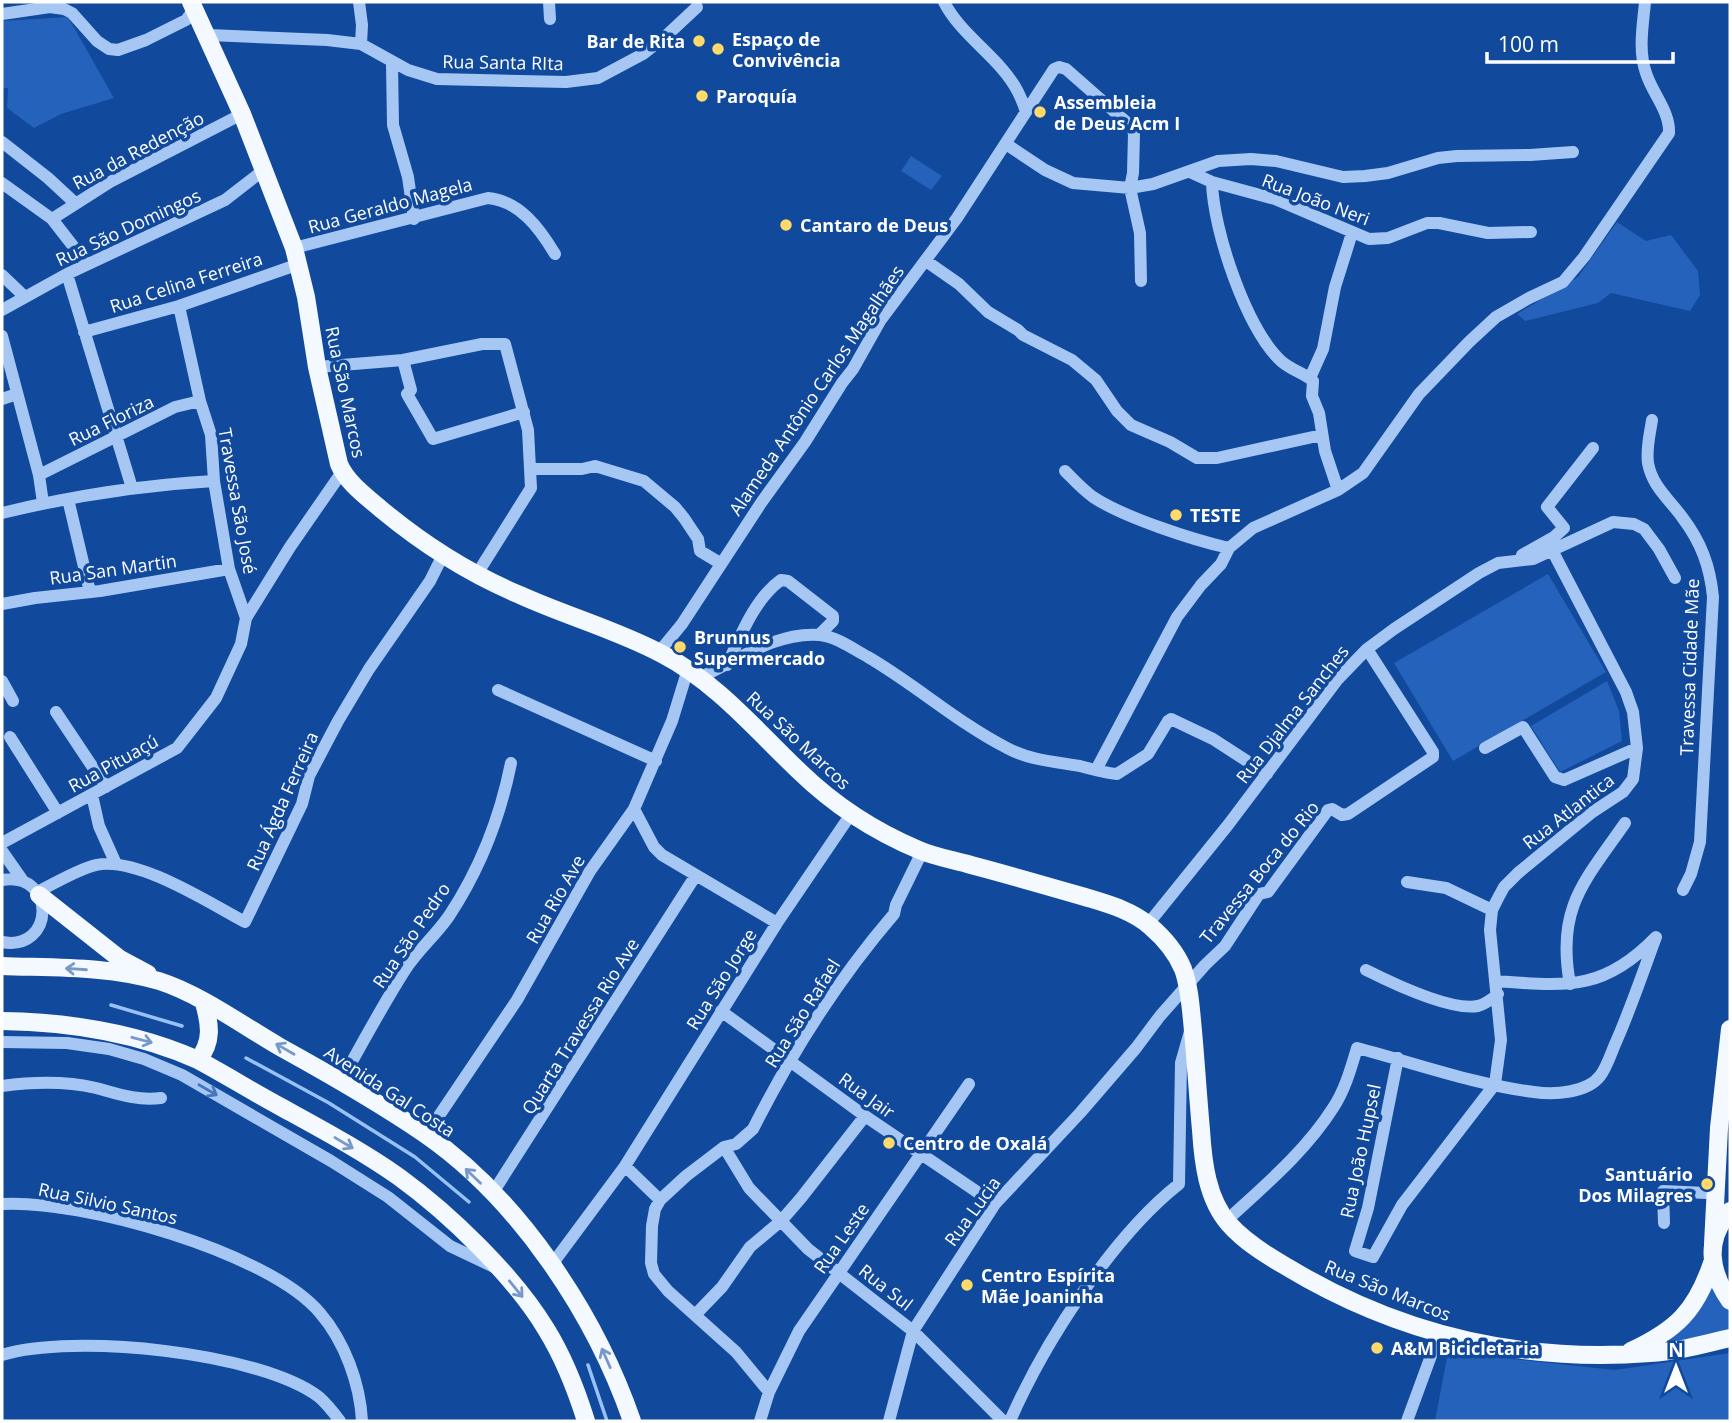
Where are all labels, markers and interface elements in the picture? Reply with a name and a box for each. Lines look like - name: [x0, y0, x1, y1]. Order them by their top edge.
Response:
- scale bar: [1487, 21, 1672, 65]
- place label: Espaço de Convivência: [732, 27, 841, 72]
- place label: Bar de Rita: [586, 29, 685, 53]
- text: 100 m: [1498, 30, 1559, 58]
- marker: Bar de Rita: [691, 33, 707, 49]
- marker: Espaço de Convivência: [710, 41, 726, 57]
- street label: Rua Santa RIta: [442, 49, 564, 75]
- place label: Paroquía: [716, 84, 797, 108]
- marker: Paroquía: [694, 88, 710, 104]
- place label: Assembleia de Deus Acm I: [1054, 90, 1180, 135]
- marker: Assembleia de Deus Acm I: [1032, 104, 1048, 120]
- street label: Rua da Redenção: [68, 105, 208, 195]
- street label: Rua João Neri: [1259, 167, 1373, 231]
- street label: Rua Geraldo Magela: [305, 172, 475, 238]
- street label: Rua São Domingos: [52, 183, 204, 271]
- place label: Cantaro de Deus: [800, 213, 948, 237]
- marker: Cantaro de Deus: [778, 217, 794, 233]
- street label: Rua Celina Ferreira: [107, 246, 265, 318]
- street label: Alameda Antônio Carlos Magalhães: [723, 260, 909, 520]
- street label: Rua São Marcos: [320, 324, 372, 460]
- street label: Rua Floriza: [64, 389, 158, 451]
- street label: Travessa São José: [213, 426, 263, 576]
- place label: TESTE: [1190, 503, 1241, 527]
- marker: TESTE: [1168, 507, 1184, 523]
- street label: Rua San Martin: [48, 548, 178, 590]
- street label: Travessa Cidade Mãe: [1674, 578, 1704, 756]
- place label: Brunnus Supermercado: [694, 625, 825, 670]
- marker: Brunnus Supermercado: [672, 639, 688, 655]
- street label: Rua Djalma Sanches: [1230, 640, 1354, 788]
- street label: Rua São Marcos: [742, 686, 856, 794]
- street label: Rua Pituaçú: [64, 728, 162, 798]
- street label: Rua Ágda Ferreira: [241, 728, 323, 874]
- street label: Rua Atlantica: [1517, 768, 1619, 854]
- street label: Travessa Boca do Rio: [1194, 796, 1324, 948]
- street label: Rua Rio Ave: [520, 850, 590, 948]
- street label: Rua São Pedro: [367, 878, 455, 992]
- street label: Rua São Jorge: [680, 924, 762, 1034]
- street label: Quarta Travessa Rio Ave: [516, 933, 644, 1119]
- street label: Rua São Rafael: [759, 954, 845, 1072]
- one-way arrow: [64, 963, 87, 976]
- one-way arrow: [131, 1034, 153, 1047]
- street label: Avenida Gal Costa: [320, 1040, 460, 1142]
- one-way arrow: [275, 1042, 295, 1056]
- street label: Rua Jair: [834, 1067, 900, 1124]
- street label: Rua João Hupsel: [1334, 1082, 1386, 1220]
- one-way arrow: [198, 1083, 218, 1097]
- place label: Centro de Oxalá: [903, 1131, 1047, 1155]
- marker: Centro de Oxalá: [881, 1135, 897, 1151]
- one-way arrow: [333, 1136, 353, 1150]
- place label: Santuário Dos Milagres: [1578, 1162, 1693, 1207]
- one-way arrow: [465, 1167, 482, 1184]
- street label: Rua Lucia: [939, 1171, 1005, 1251]
- marker: Santuário Dos Milagres: [1699, 1176, 1715, 1192]
- street label: Rua Silvio Santos: [36, 1177, 180, 1229]
- street label: Rua Leste: [808, 1198, 874, 1278]
- street label: Rua São Marcos: [1321, 1254, 1455, 1326]
- street label: Rua Sul: [854, 1258, 918, 1316]
- place label: Centro Espírita Mãe Joaninha: [981, 1263, 1115, 1308]
- marker: Centro Espírita Mãe Joaninha: [959, 1277, 975, 1293]
- one-way arrow: [508, 1280, 523, 1298]
- north arrow: [1641, 1332, 1711, 1402]
- place label: A&M Bicicletaria: [1391, 1336, 1540, 1360]
- text: N: [1668, 1337, 1684, 1363]
- marker: A&M Bicicletaria: [1369, 1340, 1385, 1356]
- one-way arrow: [598, 1348, 611, 1370]

